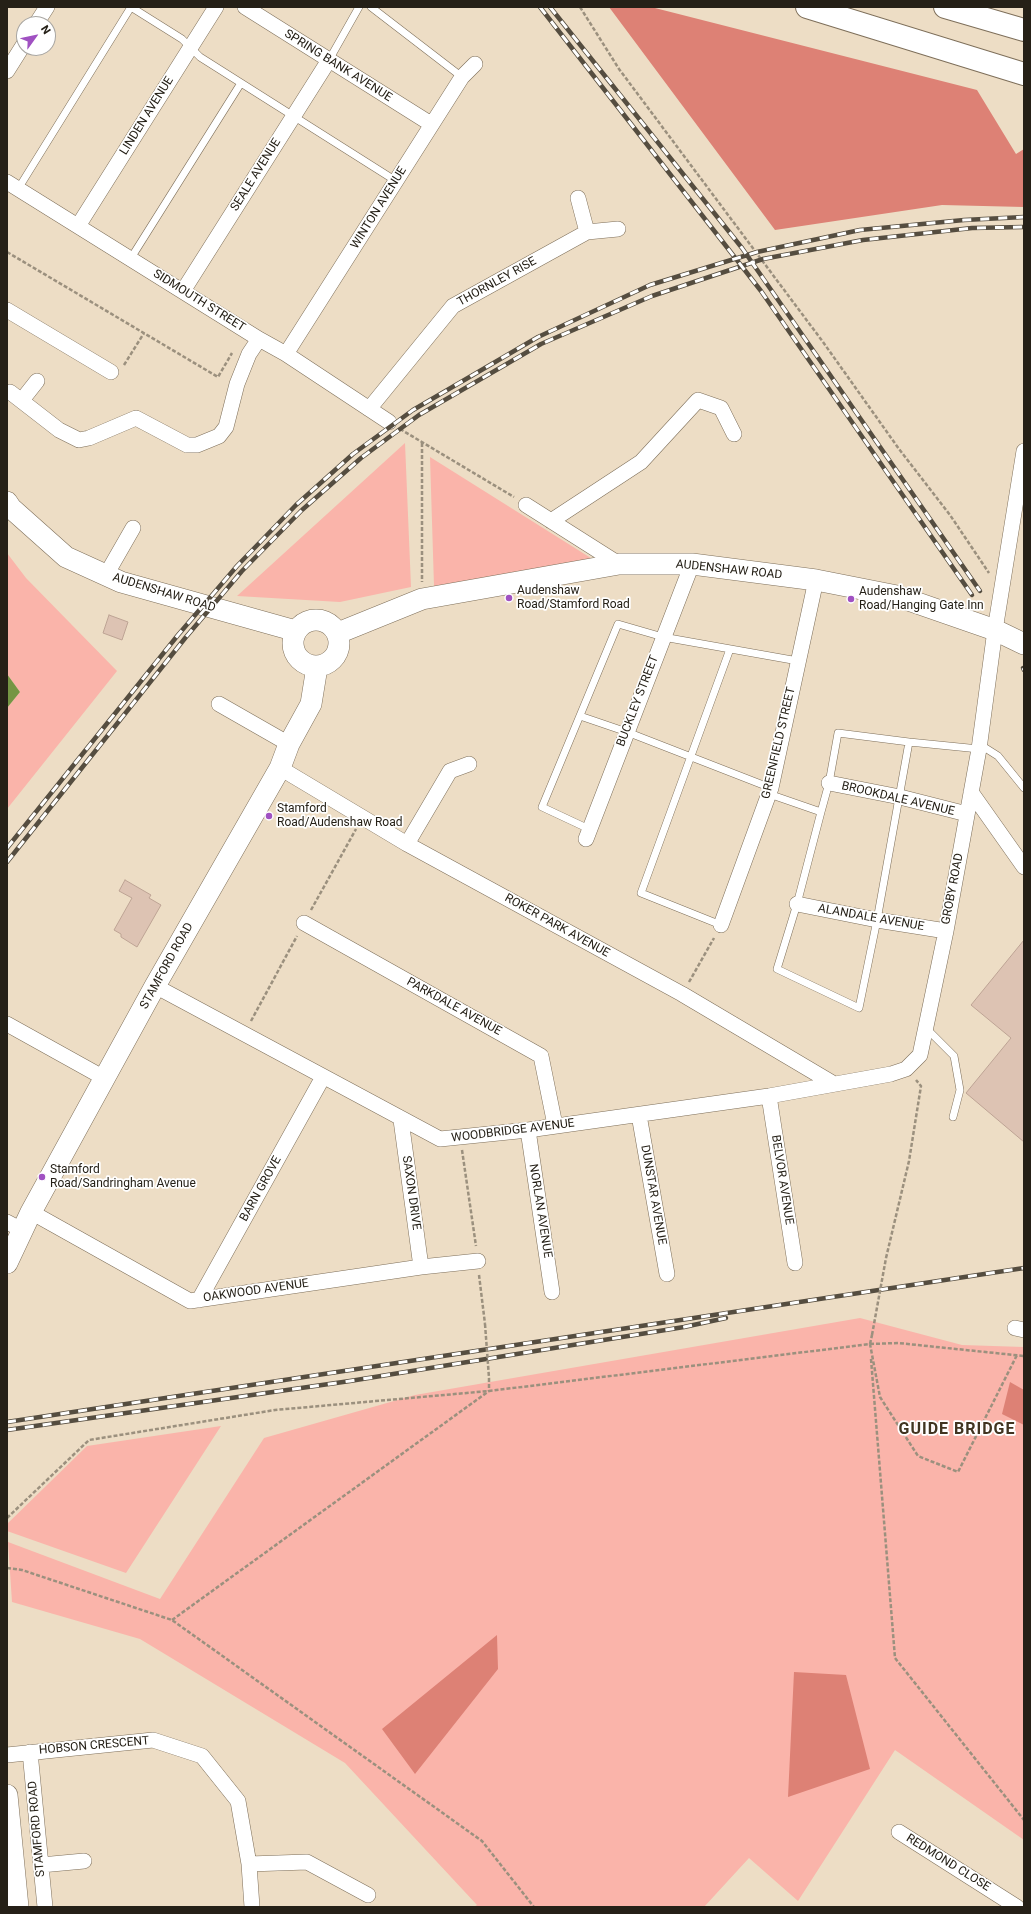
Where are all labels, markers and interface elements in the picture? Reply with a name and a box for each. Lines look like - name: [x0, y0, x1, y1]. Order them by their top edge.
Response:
- north arrow: [16, 16, 56, 56]
- text: N: [38, 23, 53, 37]
- street label: SPRING BANK AVENUE: [281, 27, 395, 105]
- street label: LINDEN AVENUE: [117, 74, 177, 158]
- street label: SEALE AVENUE: [228, 136, 284, 214]
- street label: WINTON AVENUE: [348, 164, 410, 252]
- street label: THORNLEY RISE: [455, 254, 539, 310]
- street label: SIDMOUTH STREET: [150, 267, 248, 335]
- street label: AUDENSHAW ROAD: [675, 557, 783, 583]
- street label: AUDENSHAW ROAD: [111, 570, 217, 616]
- place label: Audenshaw Road/Stamford Road: [517, 584, 630, 612]
- place label: Audenshaw Road/Hanging Gate Inn: [859, 585, 984, 613]
- marker: Audenshaw Road/Stamford Road: [504, 593, 514, 603]
- marker: Audenshaw Road/Hanging Gate Inn: [846, 594, 856, 604]
- street label: BUCKLEY STREET: [614, 653, 662, 749]
- street label: GREENFIELD STREET: [759, 686, 799, 800]
- street label: BROOKDALE AVENUE: [840, 779, 956, 819]
- place label: Stamford Road/Audenshaw Road: [277, 802, 402, 830]
- marker: Stamford Road/Audenshaw Road: [264, 811, 274, 821]
- street label: GROBY ROAD: [939, 852, 967, 926]
- street label: ROKER PARK AVENUE: [502, 891, 612, 961]
- street label: ALANDALE AVENUE: [817, 902, 925, 934]
- street label: STAMFORD ROAD: [137, 920, 197, 1012]
- street label: PARKDALE AVENUE: [404, 975, 504, 1039]
- street label: WOODBRIDGE AVENUE: [451, 1116, 575, 1146]
- street label: BELVOR AVENUE: [768, 1134, 796, 1226]
- street label: DUNSTAR AVENUE: [637, 1144, 669, 1246]
- street label: BARN GROVE: [237, 1154, 285, 1224]
- street label: SAXON DRIVE: [399, 1155, 423, 1231]
- place label: Stamford Road/Sandringham Avenue: [50, 1163, 196, 1191]
- street label: NORLAN AVENUE: [525, 1163, 555, 1259]
- marker: Stamford Road/Sandringham Avenue: [37, 1172, 47, 1182]
- street label: OAKWOOD AVENUE: [202, 1276, 310, 1306]
- district label: GUIDE BRIDGE: [899, 1420, 1015, 1440]
- street label: HOBSON CRESCENT: [38, 1734, 150, 1758]
- street label: STAMFORD ROAD: [26, 1780, 48, 1878]
- street label: REDMOND CLOSE: [903, 1831, 993, 1895]

